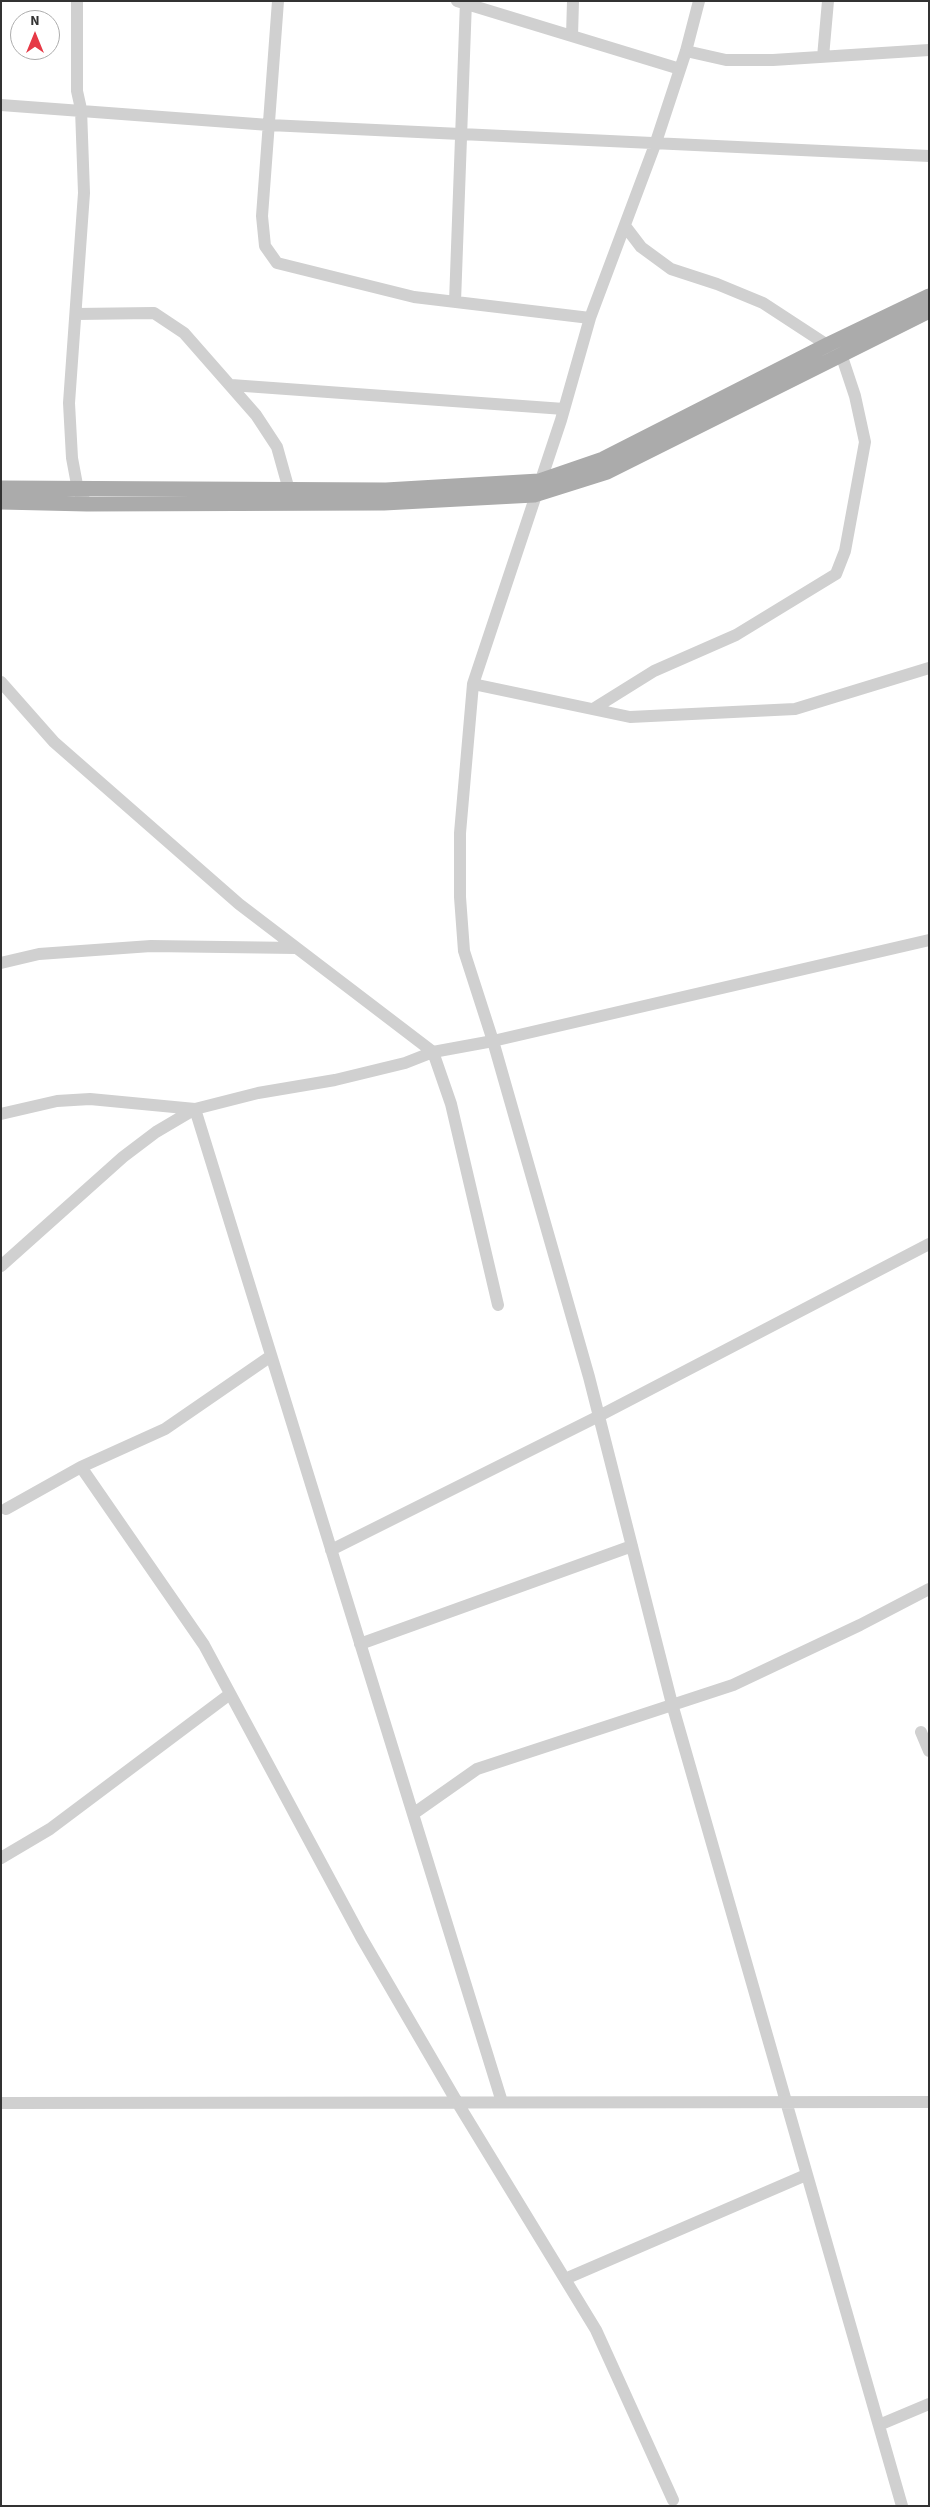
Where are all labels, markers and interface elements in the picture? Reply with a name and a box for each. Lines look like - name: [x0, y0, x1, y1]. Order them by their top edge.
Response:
- north arrow: [10, 10, 60, 60]
- text: N: [30, 11, 40, 31]

